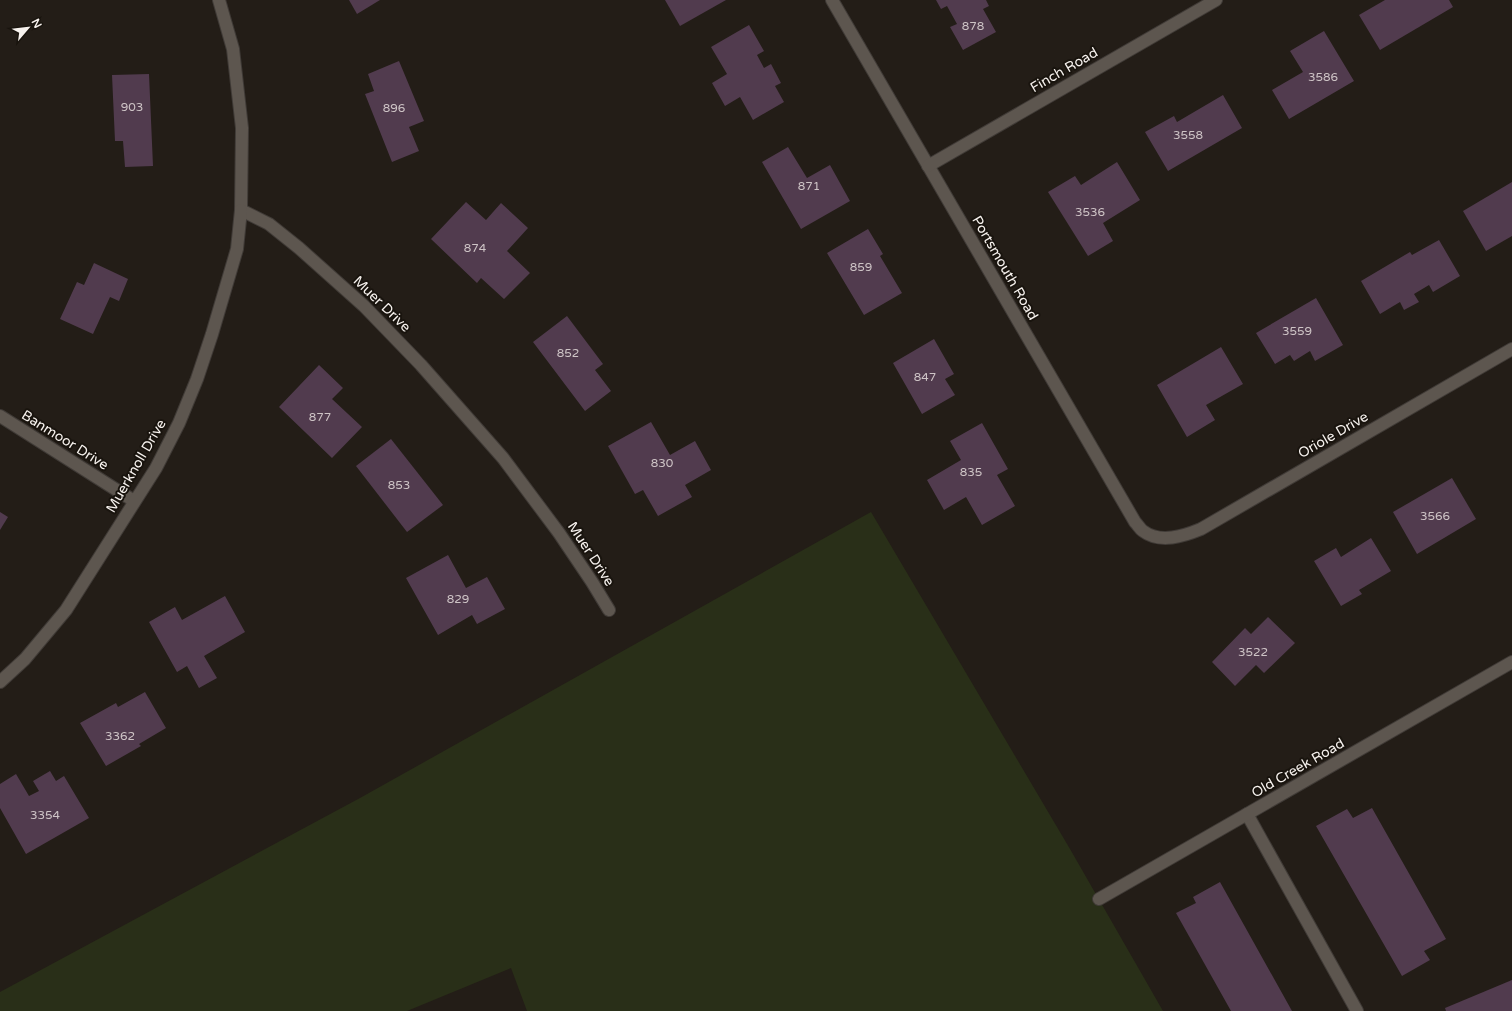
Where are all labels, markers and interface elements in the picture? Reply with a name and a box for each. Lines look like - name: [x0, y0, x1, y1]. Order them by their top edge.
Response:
- north arrow: [8, 8, 48, 48]
- text: N: [29, 17, 44, 30]
- house number: 878: [962, 19, 984, 33]
- street label: Finch Road: [1027, 44, 1101, 96]
- house number: 3586: [1308, 70, 1338, 84]
- house number: 903: [121, 100, 143, 114]
- house number: 896: [383, 101, 405, 115]
- house number: 3558: [1173, 128, 1203, 142]
- house number: 871: [798, 179, 820, 193]
- house number: 3536: [1075, 205, 1105, 219]
- street label: Portsmouth Road: [968, 213, 1042, 323]
- house number: 874: [464, 241, 487, 255]
- house number: 859: [850, 260, 872, 274]
- street label: Muer Drive: [350, 272, 414, 336]
- house number: 3559: [1282, 324, 1312, 338]
- house number: 852: [557, 346, 579, 360]
- house number: 847: [914, 370, 936, 384]
- street label: Banmoor Drive: [18, 406, 112, 474]
- street label: Oriole Drive: [1295, 408, 1371, 462]
- house number: 877: [309, 410, 331, 424]
- street label: Muerknoll Drive: [102, 416, 170, 516]
- house number: 830: [651, 456, 674, 470]
- house number: 835: [960, 465, 982, 479]
- house number: 853: [388, 478, 410, 492]
- house number: 3566: [1420, 509, 1450, 523]
- street label: Muer Drive: [564, 519, 618, 589]
- house number: 829: [447, 592, 469, 606]
- house number: 3522: [1238, 645, 1268, 659]
- house number: 3362: [105, 729, 135, 743]
- street label: Old Creek Road: [1249, 735, 1347, 801]
- house number: 3354: [30, 808, 61, 822]

